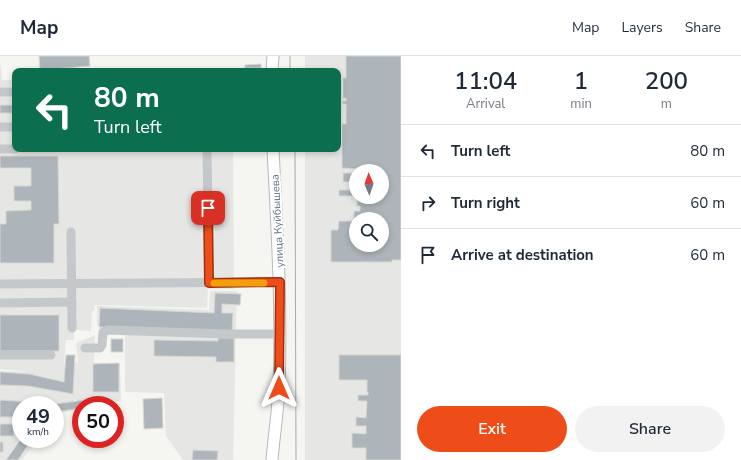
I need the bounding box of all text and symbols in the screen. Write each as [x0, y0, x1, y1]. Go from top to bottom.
text: Map [20, 15, 58, 41]
text: Map [572, 18, 599, 37]
text: Layers [621, 18, 663, 37]
text: Share [685, 18, 721, 37]
text: 11:04 [454, 65, 517, 97]
text: 1 [574, 65, 588, 97]
text: 200 [645, 65, 688, 97]
text: 80 m [94, 79, 160, 117]
icon: left [28, 84, 80, 136]
text: Arrival [466, 95, 505, 113]
text: min [570, 95, 592, 113]
text: m [661, 95, 672, 113]
text: Turn left [94, 115, 162, 139]
icon: left [417, 140, 439, 162]
text: Turn left [451, 141, 510, 161]
text: 80 m [690, 141, 725, 161]
north arrow [349, 164, 389, 204]
map controls [349, 164, 389, 252]
street label: улица Куйбышева [268, 174, 287, 268]
pin [191, 191, 225, 225]
icon: right [417, 192, 439, 214]
text: Turn right [451, 193, 520, 213]
text: 60 m [690, 193, 725, 213]
icon: arrive [197, 197, 219, 219]
button: search [349, 212, 389, 252]
icon: arrive [417, 244, 439, 266]
text: Arrive at destination [451, 245, 594, 265]
text: 60 m [690, 245, 725, 265]
position arrow [258, 367, 300, 409]
speed limit sign: 50 [72, 396, 124, 448]
text: 49 [26, 403, 50, 430]
button: Exit [417, 406, 567, 452]
button: Share [575, 406, 725, 452]
text: km/h [27, 425, 49, 439]

